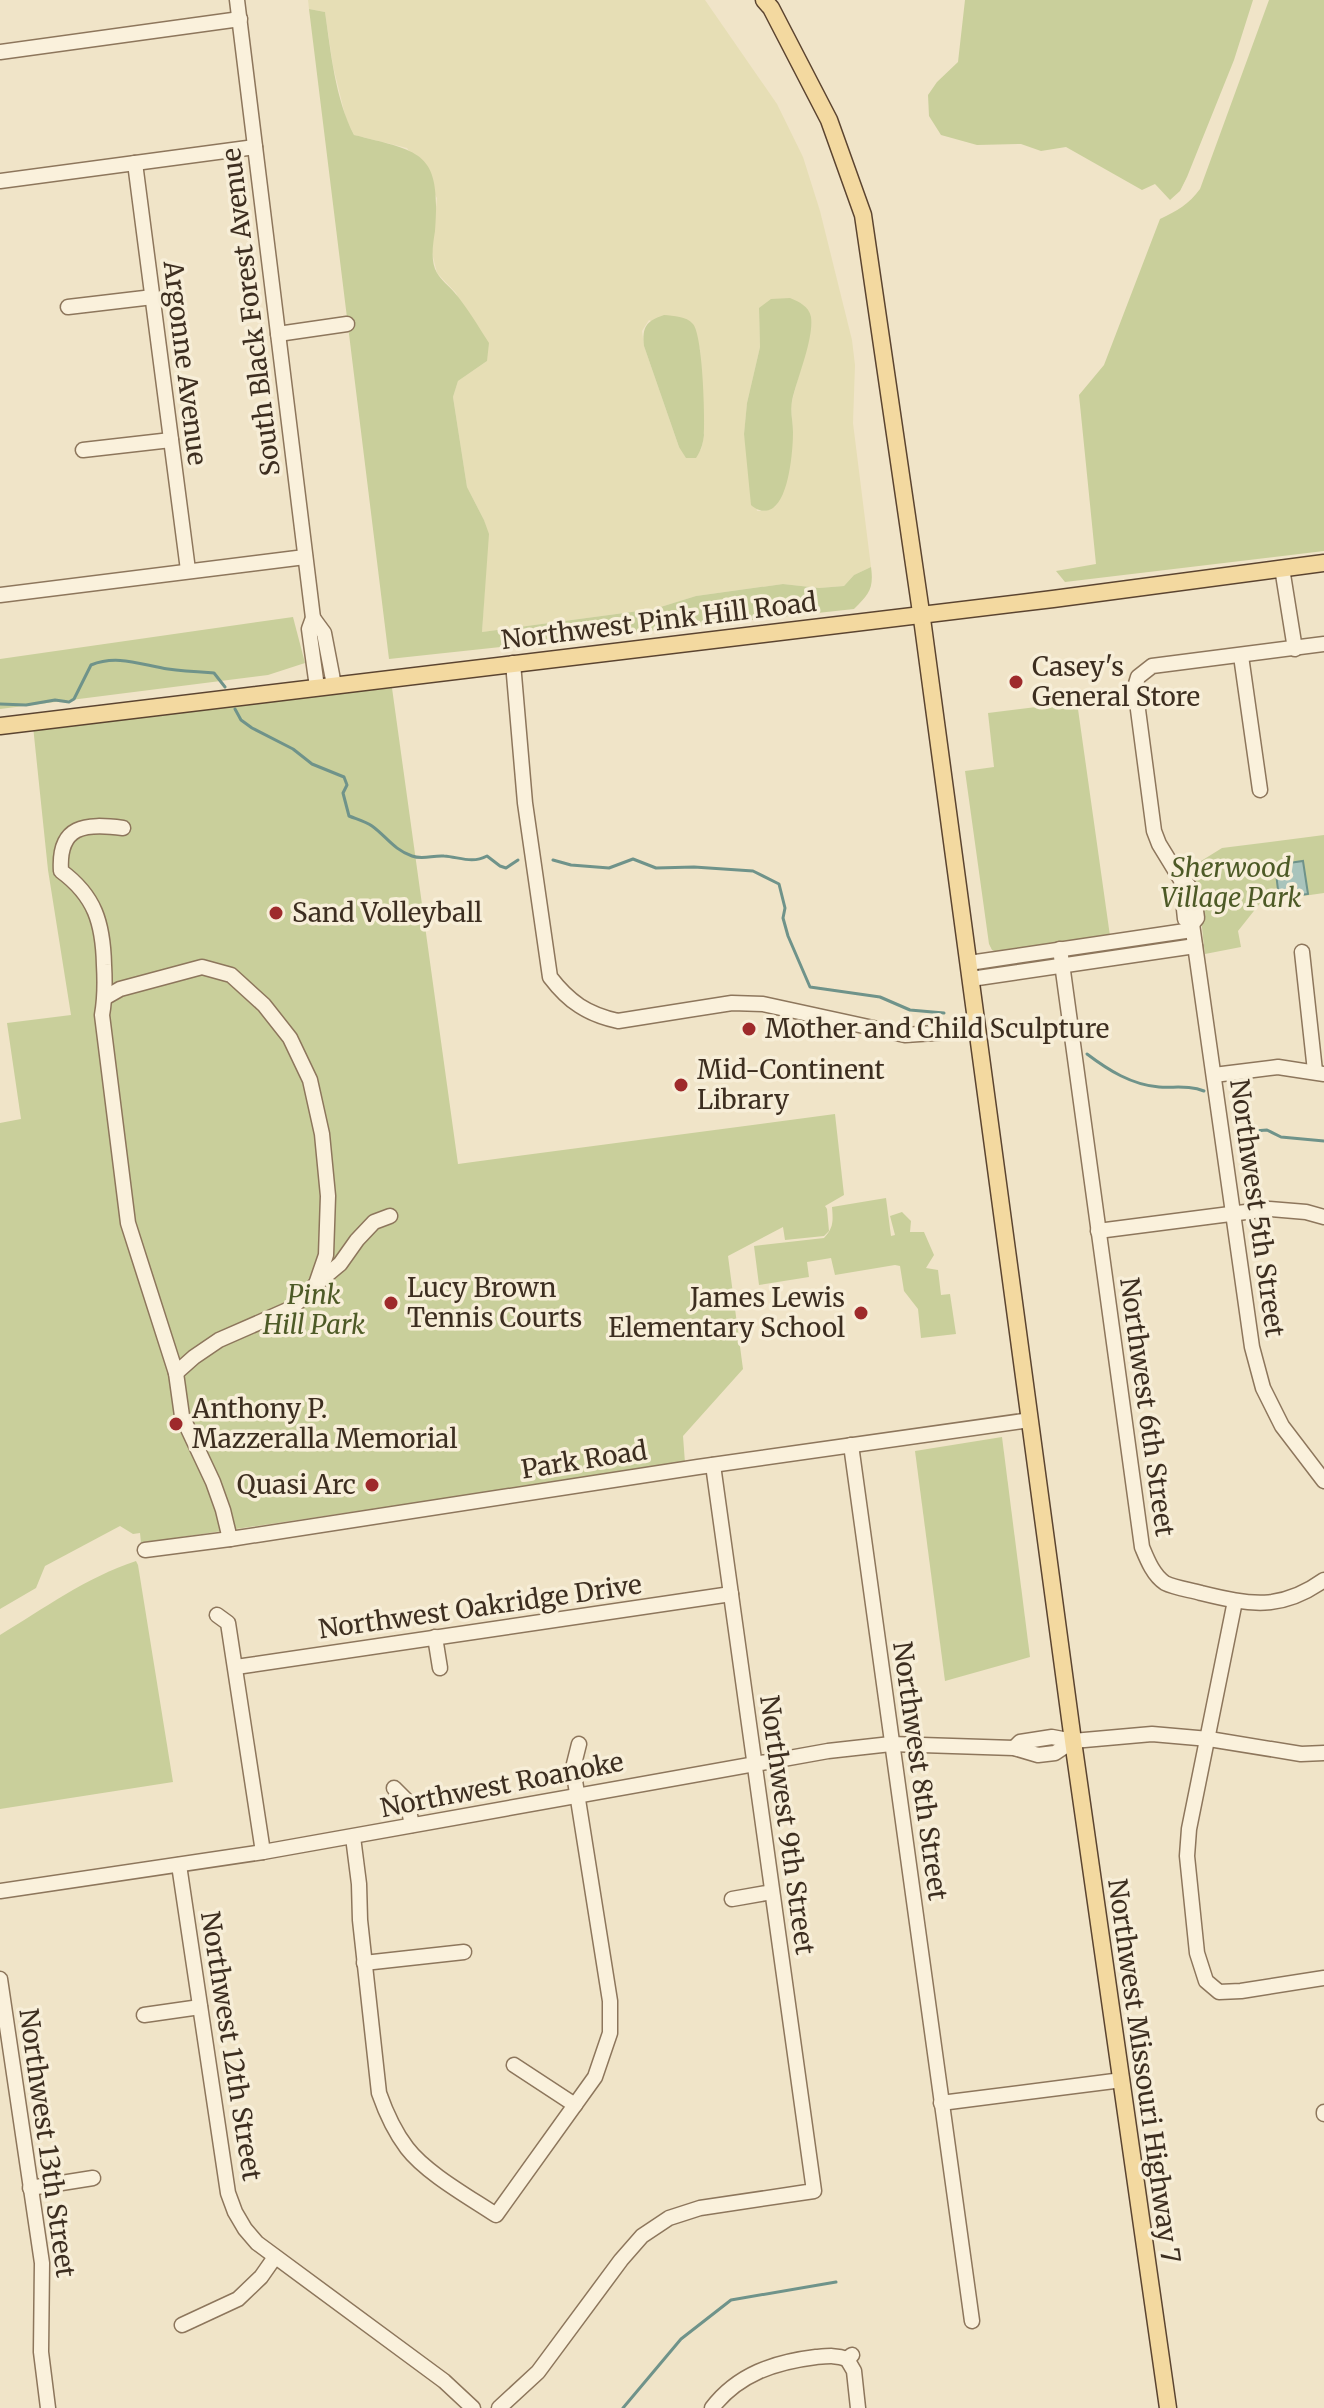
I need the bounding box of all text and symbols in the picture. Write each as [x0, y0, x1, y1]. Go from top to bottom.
street label: South Black Forest Avenue [214, 146, 287, 478]
street label: Argonne Avenue [156, 258, 214, 467]
street label: Northwest Pink Hill Road [499, 585, 819, 656]
place label: Casey's General Store [1032, 650, 1200, 713]
marker: Casey's General Store [1007, 673, 1025, 691]
park label: Sherwood Village Park [1161, 851, 1301, 914]
place label: Sand Volleyball [292, 896, 482, 929]
marker: Sand Volleyball [267, 904, 285, 922]
place label: Mother and Child Sculpture [765, 1012, 1109, 1045]
marker: Mother and Child Sculpture [740, 1020, 758, 1038]
place label: Mid-Continent Library [697, 1053, 885, 1116]
marker: Mid-Continent Library [672, 1076, 690, 1094]
street label: Northwest 5th Street [1223, 1077, 1292, 1339]
place label: Lucy Brown Tennis Courts [407, 1271, 582, 1334]
street label: Northwest 6th Street [1113, 1275, 1182, 1539]
park label: Pink Hill Park [262, 1278, 365, 1341]
place label: James Lewis Elementary School [608, 1281, 845, 1344]
marker: Lucy Brown Tennis Courts [382, 1294, 400, 1312]
marker: James Lewis Elementary School [852, 1304, 870, 1322]
place label: Anthony P. Mazzeralla Memorial [191, 1392, 458, 1455]
marker: Anthony P. Mazzeralla Memorial [167, 1415, 185, 1433]
street label: Park Road [519, 1433, 650, 1486]
place label: Quasi Arc [237, 1468, 356, 1501]
marker: Quasi Arc [363, 1476, 381, 1494]
street label: Northwest Oakridge Drive [316, 1567, 644, 1646]
street label: Northwest 8th Street [886, 1639, 955, 1903]
street label: Northwest 9th Street [753, 1693, 822, 1957]
street label: Northwest Roanoke [378, 1745, 626, 1824]
street label: Northwest Missouri Highway 7 [1101, 1877, 1188, 2265]
street label: Northwest 12th Street [194, 1909, 269, 2183]
street label: Northwest 13th Street [12, 2006, 83, 2280]

